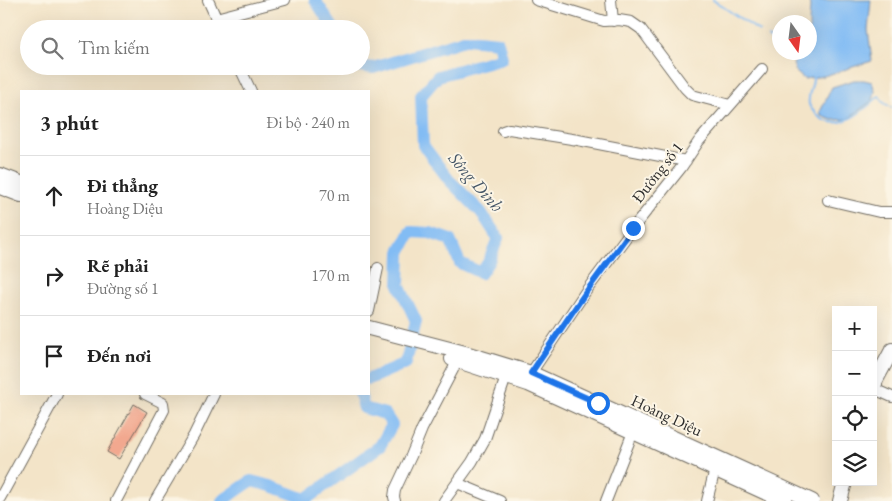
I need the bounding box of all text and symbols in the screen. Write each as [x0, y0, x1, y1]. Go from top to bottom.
north arrow [772, 15, 817, 60]
search box [20, 20, 370, 75]
icon: search [38, 34, 66, 62]
text: Tìm kiếm [78, 35, 150, 60]
text: 3 phút [40, 109, 99, 136]
text: Đi bộ · 240 m [266, 112, 350, 133]
street label: Đường số 1 [627, 138, 688, 207]
water label: Sông Dinh [443, 146, 509, 217]
text: Đi thẳng [87, 173, 158, 198]
icon: ahead [40, 182, 68, 210]
text: 70 m [319, 185, 350, 206]
text: Hoàng Diệu [87, 198, 163, 219]
route end [622, 217, 645, 240]
text: Rẽ phải [87, 253, 149, 278]
icon: right [40, 262, 68, 290]
text: 170 m [311, 265, 350, 286]
text: Đường số 1 [87, 278, 159, 299]
map controls [832, 306, 877, 486]
button: + [832, 306, 877, 351]
icon: arrive [40, 342, 68, 370]
text: Đến nơi [87, 343, 151, 368]
button: − [832, 351, 877, 396]
street label: Hoàng Diệu [628, 390, 706, 441]
route start [587, 392, 610, 415]
button: locate [832, 396, 877, 441]
button: layers [832, 441, 877, 486]

